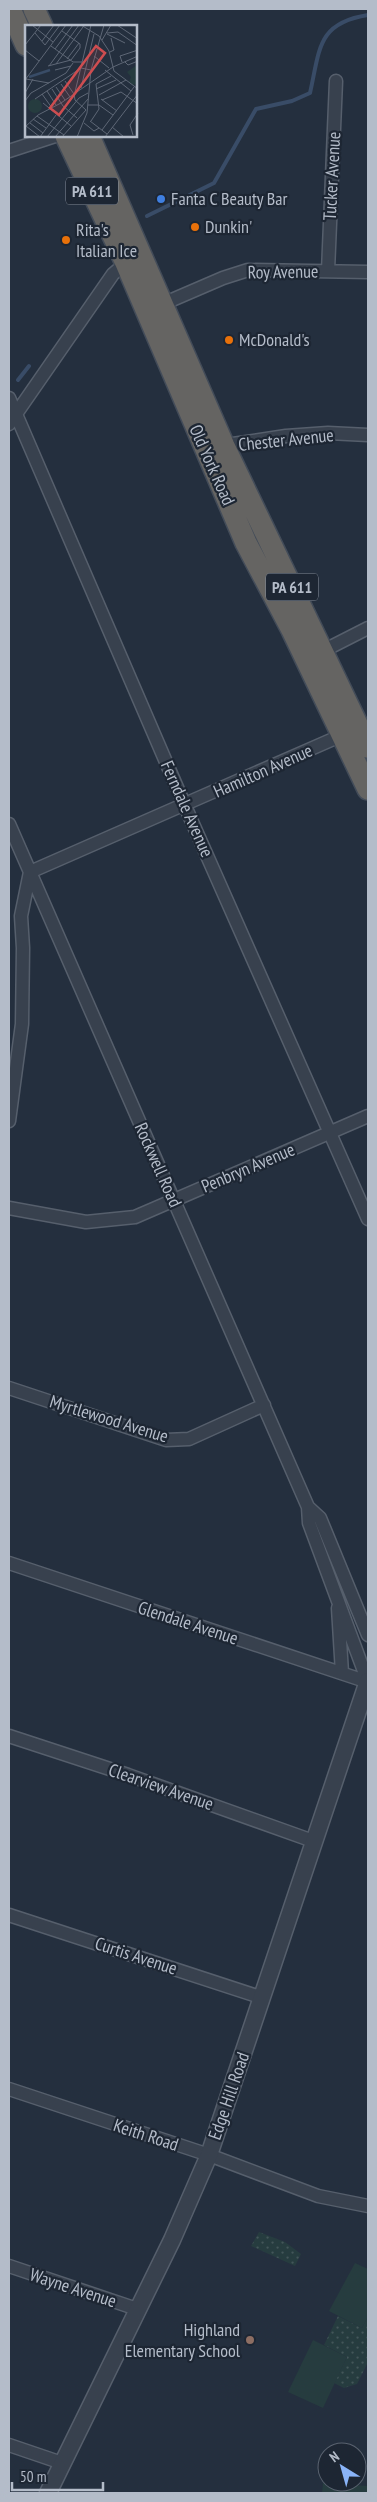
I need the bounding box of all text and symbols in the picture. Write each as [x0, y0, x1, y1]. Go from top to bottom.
inset map [25, 25, 138, 138]
street label: Tucker Avenue [318, 131, 345, 221]
road number: PA 611 [66, 178, 118, 205]
place label: Fanta C Beauty Bar [171, 187, 287, 210]
marker: Fanta C Beauty Bar [155, 193, 167, 205]
place label: Dunkin' [205, 215, 252, 238]
place label: Rita's Italian Ice [76, 218, 137, 262]
marker: Dunkin' [189, 221, 201, 233]
marker: Rita's Italian Ice [60, 234, 72, 246]
street label: Roy Avenue [247, 259, 319, 284]
place label: McDonald's [239, 328, 310, 351]
marker: McDonald's [223, 334, 235, 346]
street label: Old York Road [184, 421, 240, 509]
street label: Chester Avenue [237, 423, 335, 456]
road number: PA 611 [266, 574, 318, 600]
street label: Hamilton Avenue [210, 738, 316, 803]
street label: Ferndale Avenue [156, 757, 219, 861]
street label: Rockwell Road [130, 1119, 187, 1211]
street label: Penbryn Avenue [198, 1138, 298, 1198]
street label: Myrtlewood Avenue [47, 1390, 171, 1447]
street label: Glendale Avenue [135, 1596, 241, 1650]
street label: Clearview Avenue [106, 1758, 217, 1815]
street label: Curtis Avenue [92, 1931, 180, 1980]
street label: Edge Hill Road [203, 2049, 254, 2143]
street label: Keith Road [111, 2113, 182, 2156]
street label: Wayne Avenue [27, 2263, 119, 2312]
place label: Highland Elementary School [125, 2318, 241, 2362]
marker: Highland Elementary School [244, 2334, 256, 2346]
north arrow [317, 2442, 367, 2492]
text: N [326, 2447, 343, 2466]
scale bar [12, 2460, 104, 2492]
text: 50 m [20, 2467, 46, 2486]

